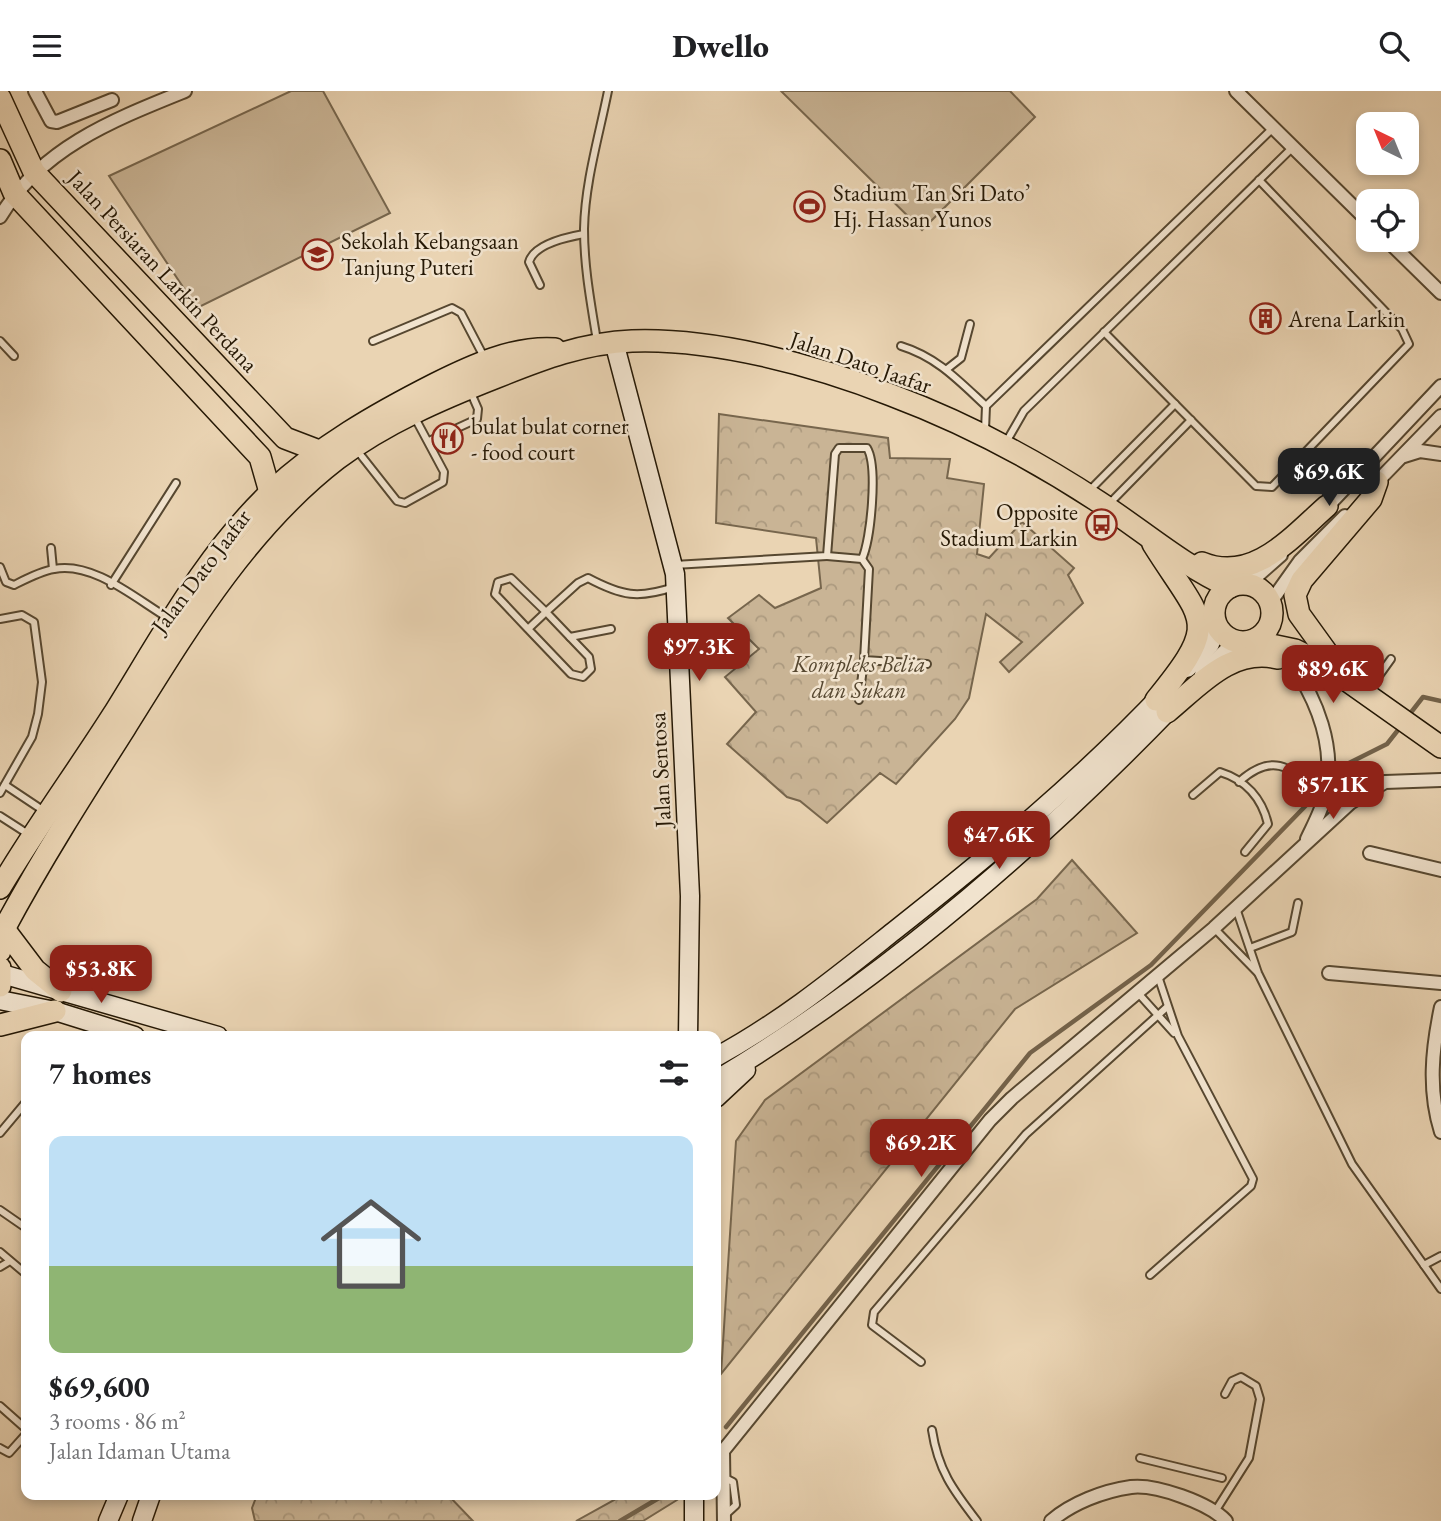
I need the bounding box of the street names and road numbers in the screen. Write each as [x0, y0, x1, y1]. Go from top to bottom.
street label: Jalan Persiaran Larkin Perdana [60, 162, 265, 379]
street label: Jalan Dato Jaafar [784, 323, 936, 400]
street label: Jalan Dato Jaafar [143, 503, 258, 641]
street label: Jalan Sentosa [642, 711, 678, 830]

